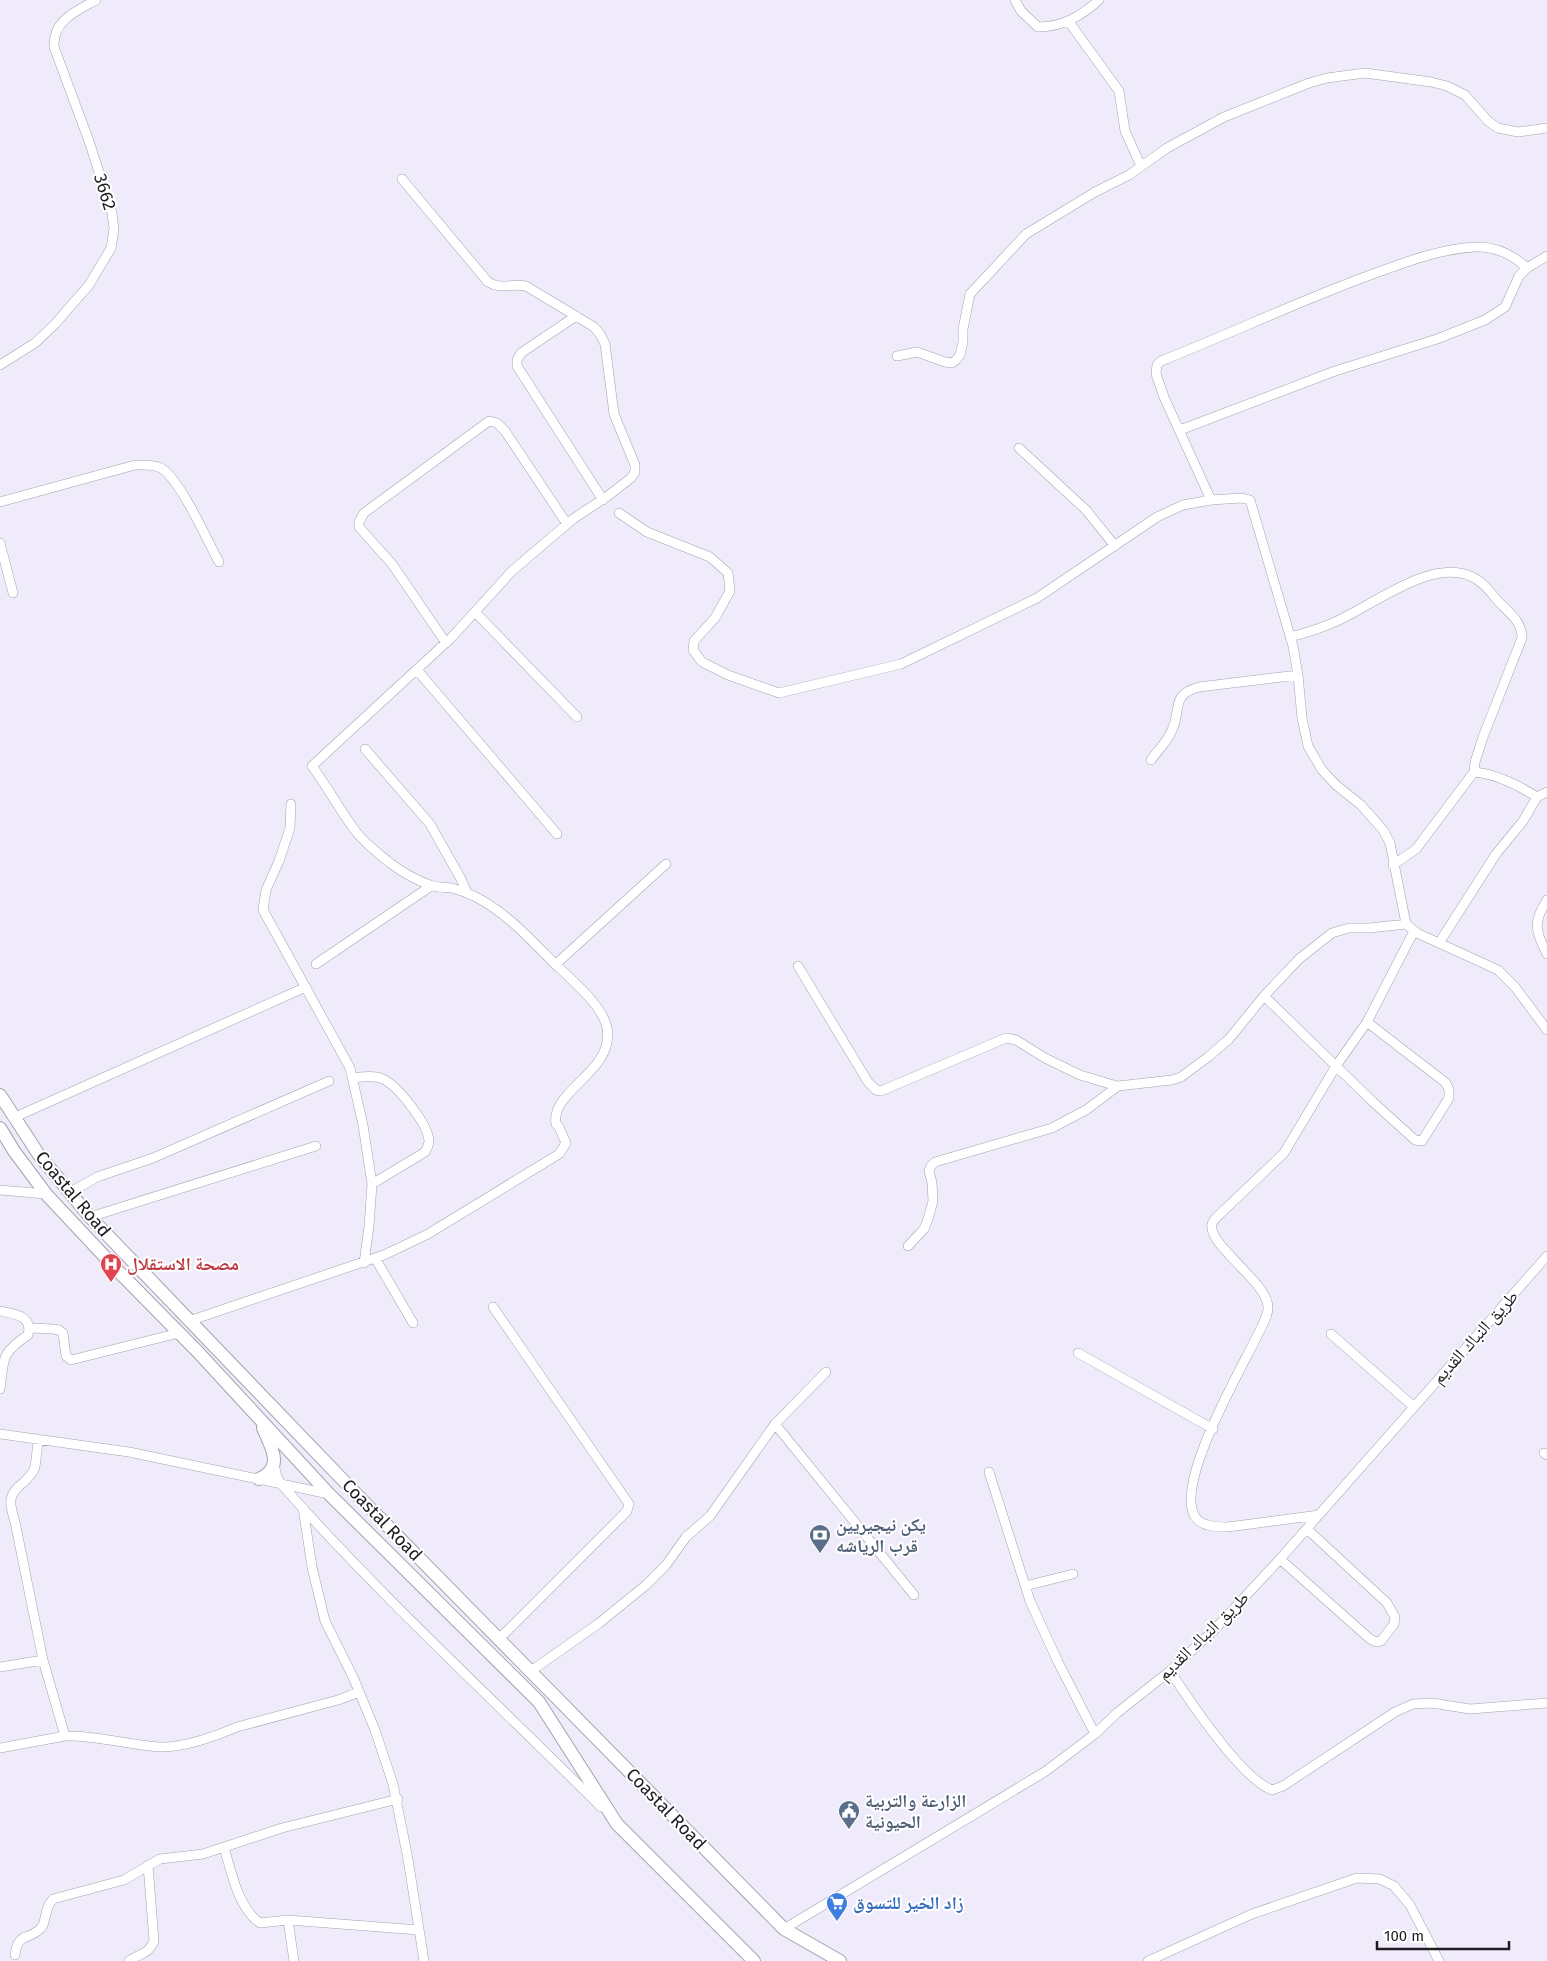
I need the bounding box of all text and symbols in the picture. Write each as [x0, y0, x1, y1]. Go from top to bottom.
street label: 3662 [89, 171, 121, 213]
street label: Coastal Road [31, 1146, 115, 1242]
hospital icon: مصحة الاستقلال [99, 1252, 123, 1283]
place label: مصحة الاستقلال [127, 1253, 239, 1275]
street label: طريق النباك القديم [1427, 1285, 1524, 1389]
street label: Coastal Road [337, 1474, 427, 1566]
place label: يكن نيجيريين قرب الرياشه [836, 1514, 926, 1557]
bank icon: يكن نيجيريين قرب الرياشه [808, 1523, 832, 1554]
street label: طريق النباك القديم [1153, 1587, 1254, 1686]
street label: Coastal Road [621, 1763, 711, 1855]
place label: الزارعة والتربية الحيونية [865, 1790, 966, 1833]
public building icon: الزارعة والتربية الحيونية [837, 1799, 861, 1830]
supermarket icon: زاد الخير للتسوق [825, 1891, 849, 1922]
place label: زاد الخير للتسوق [853, 1892, 964, 1914]
scale bar [1377, 1918, 1510, 1950]
text: 100 m [1384, 1927, 1424, 1945]

